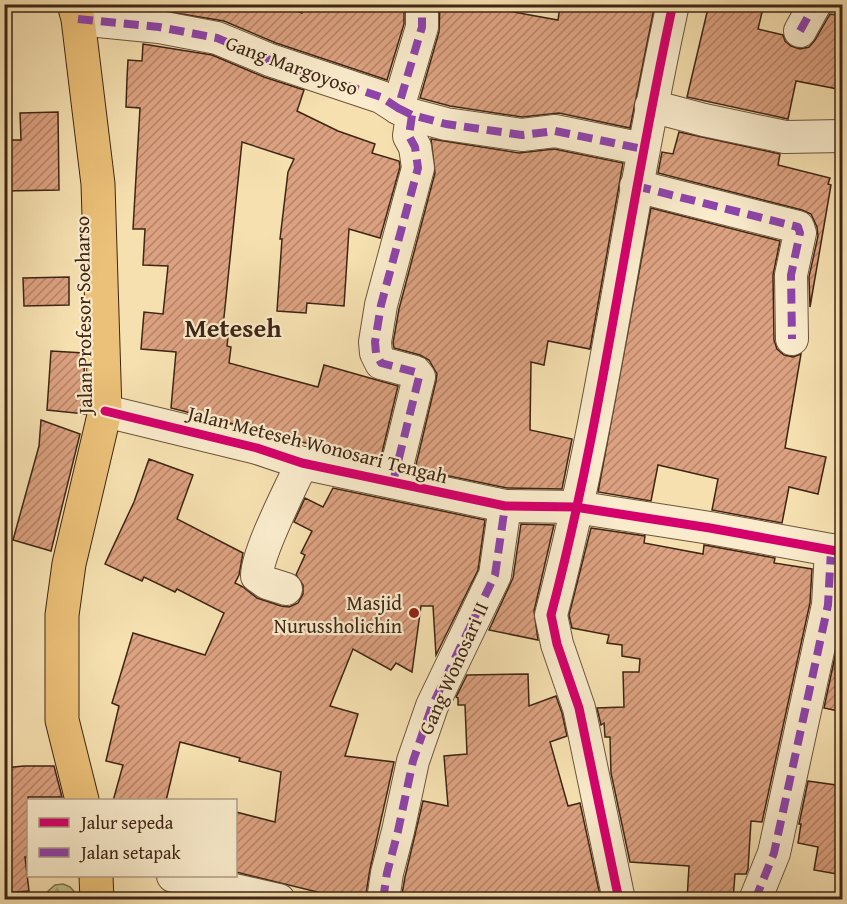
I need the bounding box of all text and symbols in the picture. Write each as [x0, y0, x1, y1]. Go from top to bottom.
street label: Gang Margoyoso [222, 28, 362, 102]
street label: Jalan Profesor Soeharso [67, 216, 99, 417]
district label: Meteseh [184, 308, 282, 347]
street label: Jalan Meteseh Wonosari Tengah [182, 397, 451, 490]
place label: Masjid Nurussholichin [274, 588, 402, 640]
street label: Gang Wonosari II [411, 597, 495, 739]
marker: Masjid Nurussholichin [407, 606, 421, 620]
legend [27, 799, 237, 877]
text: Jalur sepeda [79, 809, 174, 836]
text: Jalan setapak [79, 839, 181, 866]

